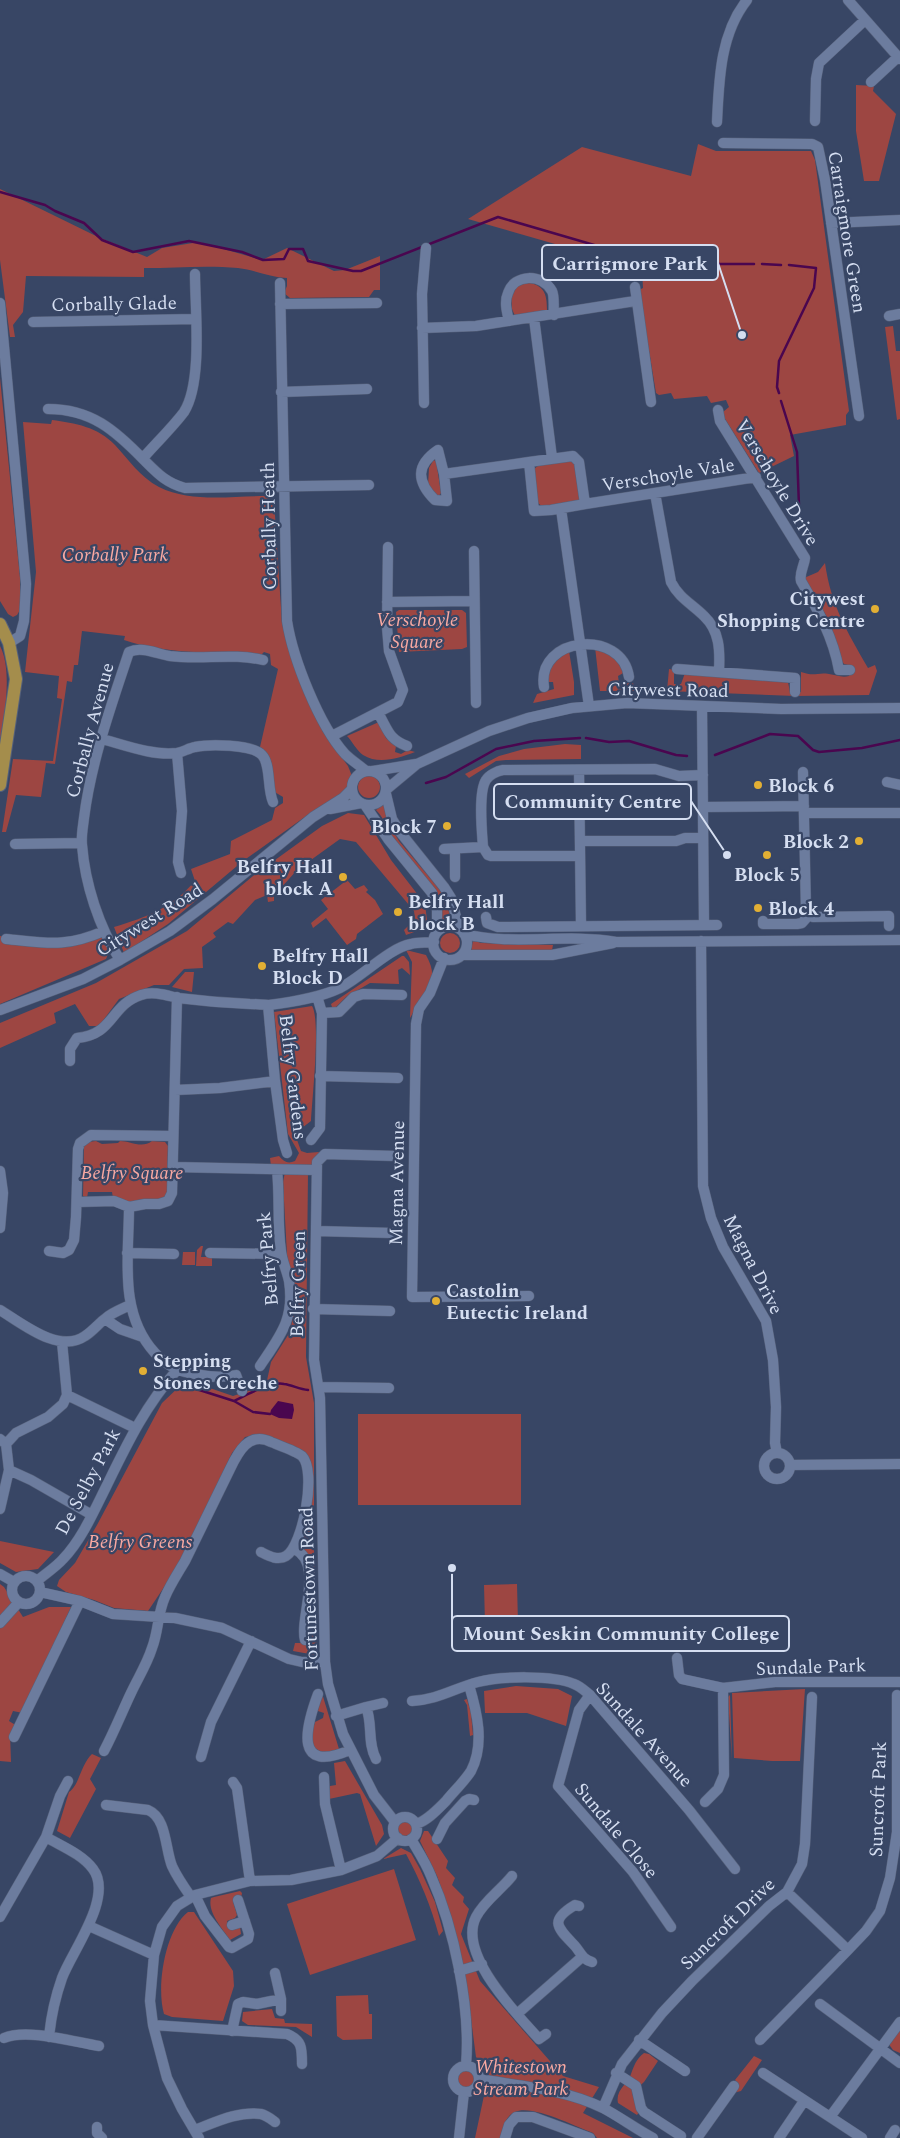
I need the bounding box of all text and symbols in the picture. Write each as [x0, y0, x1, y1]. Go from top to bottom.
street label: Carraigmore Green [819, 149, 874, 315]
callout: Carrigmore Park [542, 245, 718, 280]
text: Carrigmore Park [552, 249, 708, 279]
street label: Corbally Glade [51, 289, 177, 320]
street label: Verschoyle Drive [727, 414, 826, 552]
street label: Verschoyle Vale [600, 451, 737, 500]
street label: Corbally Heath [254, 462, 285, 590]
park label: Corbally Park [62, 541, 168, 570]
place label: Citywest Shopping Centre [717, 585, 865, 636]
marker: Citywest Shopping Centre [869, 603, 881, 615]
park label: Verschoyle Square [376, 606, 458, 657]
street label: Corbally Avenue [58, 659, 122, 801]
street label: Citywest Road [607, 675, 729, 706]
place label: Block 6 [768, 772, 834, 801]
marker: Block 6 [752, 779, 764, 791]
callout: Community Centre [494, 784, 691, 819]
text: Community Centre [505, 787, 682, 817]
place label: Block 7 [371, 813, 437, 842]
marker: Block 7 [441, 820, 453, 832]
place label: Block 2 [783, 828, 849, 857]
marker: Block 2 [853, 835, 865, 847]
marker: Block 5 [761, 849, 773, 861]
place label: Belfry Hall block A [236, 853, 333, 904]
place label: Block 5 [734, 861, 800, 890]
marker: Belfry Hall block A [337, 871, 349, 883]
street label: Citywest Road [91, 876, 209, 965]
place label: Belfry Hall block B [408, 888, 505, 939]
place label: Block 4 [768, 895, 834, 924]
marker: Block 4 [752, 902, 764, 914]
marker: Belfry Hall block B [392, 906, 404, 918]
place label: Belfry Hall Block D [272, 942, 369, 993]
marker: Belfry Hall Block D [256, 960, 268, 972]
street label: Belfry Gardens [270, 1013, 315, 1141]
street label: Magna Avenue [382, 1120, 413, 1246]
park label: Belfry Square [80, 1159, 184, 1188]
street label: Magna Drive [715, 1209, 790, 1320]
street label: Belfry Park [250, 1210, 287, 1307]
street label: Belfry Green [283, 1230, 314, 1338]
place label: Castolin Eutectic Ireland [446, 1277, 588, 1328]
marker: Castolin Eutectic Ireland [430, 1295, 442, 1307]
place label: Stepping Stones Creche [153, 1347, 277, 1398]
marker: Stepping Stones Creche [137, 1365, 149, 1377]
street label: De Selby Park [48, 1423, 129, 1540]
street label: Fortunestown Road [292, 1506, 327, 1672]
park label: Belfry Greens [88, 1528, 193, 1557]
callout: Mount Seskin Community College [452, 1616, 789, 1651]
text: Mount Seskin Community College [462, 1619, 780, 1649]
street label: Sundale Park [755, 1651, 867, 1684]
street label: Sundale Avenue [588, 1676, 699, 1794]
street label: Suncroft Park [862, 1740, 895, 1857]
street label: Sundale Close [567, 1776, 665, 1886]
street label: Suncroft Drive [674, 1871, 782, 1977]
park label: Whitestown Stream Park [474, 2053, 569, 2104]

